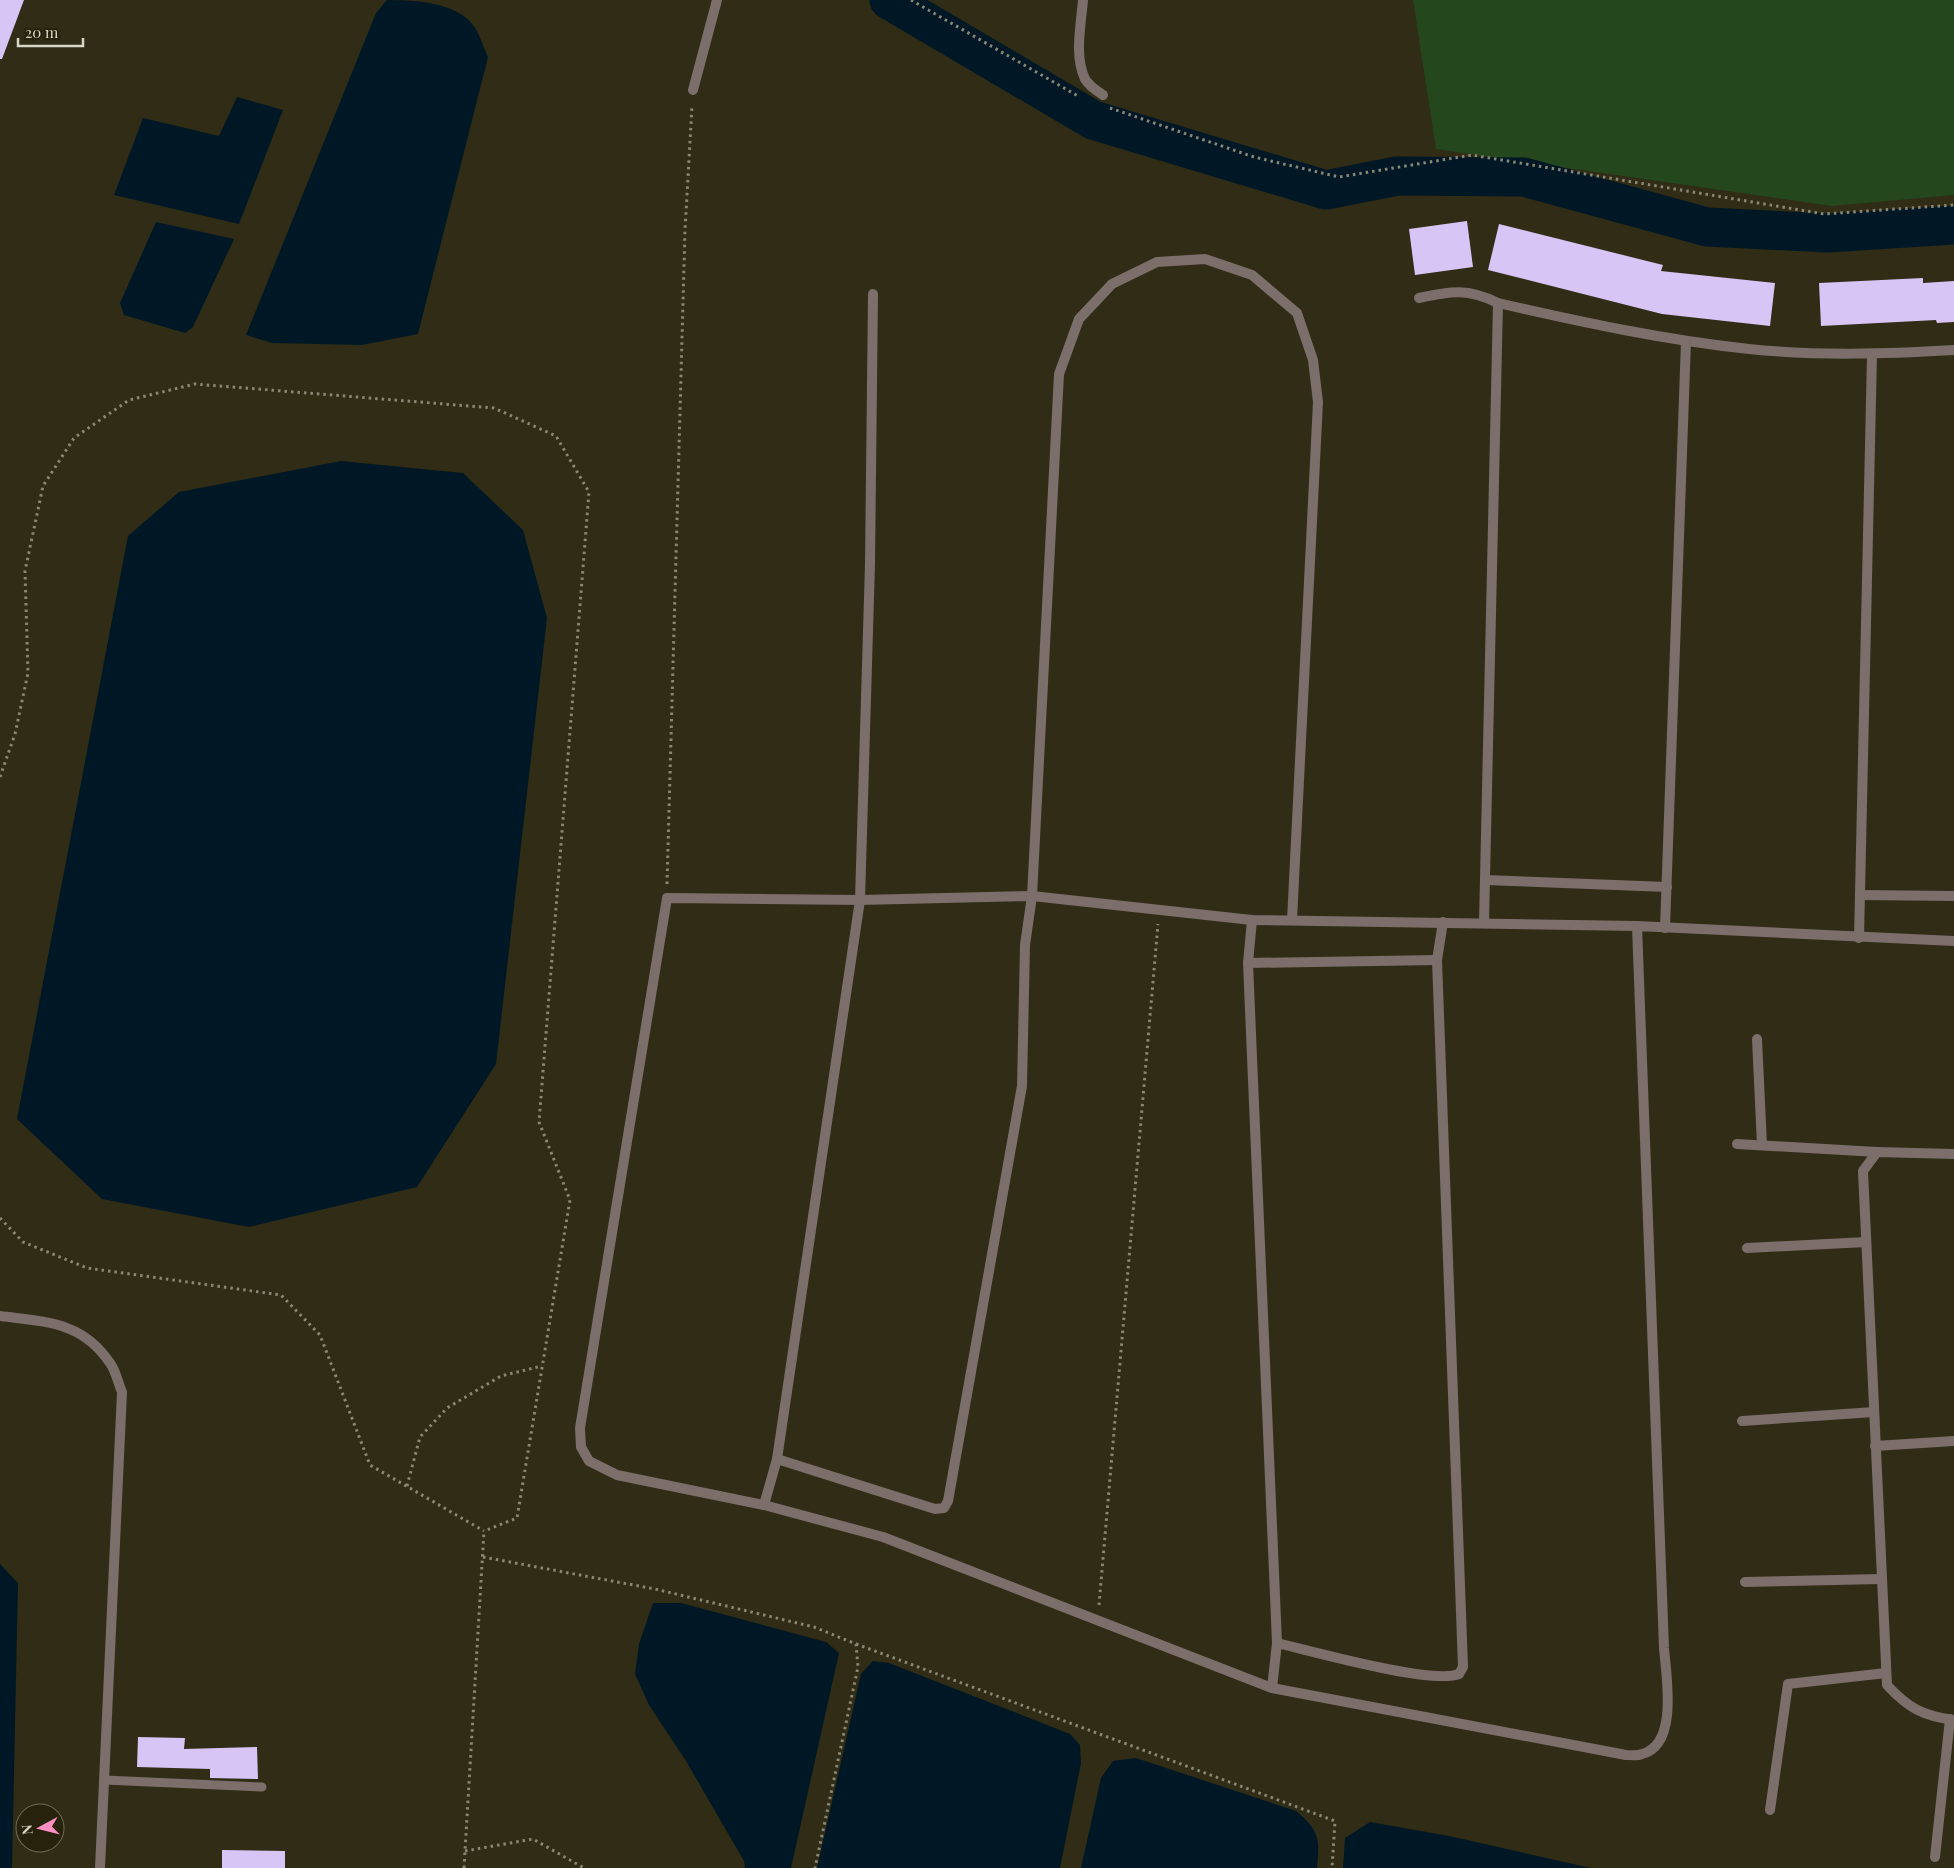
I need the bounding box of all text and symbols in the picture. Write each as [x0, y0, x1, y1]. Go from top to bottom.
scale bar [18, 15, 82, 47]
text: 20 m [25, 22, 59, 42]
north arrow [15, 1803, 65, 1853]
text: N [17, 1823, 37, 1836]

